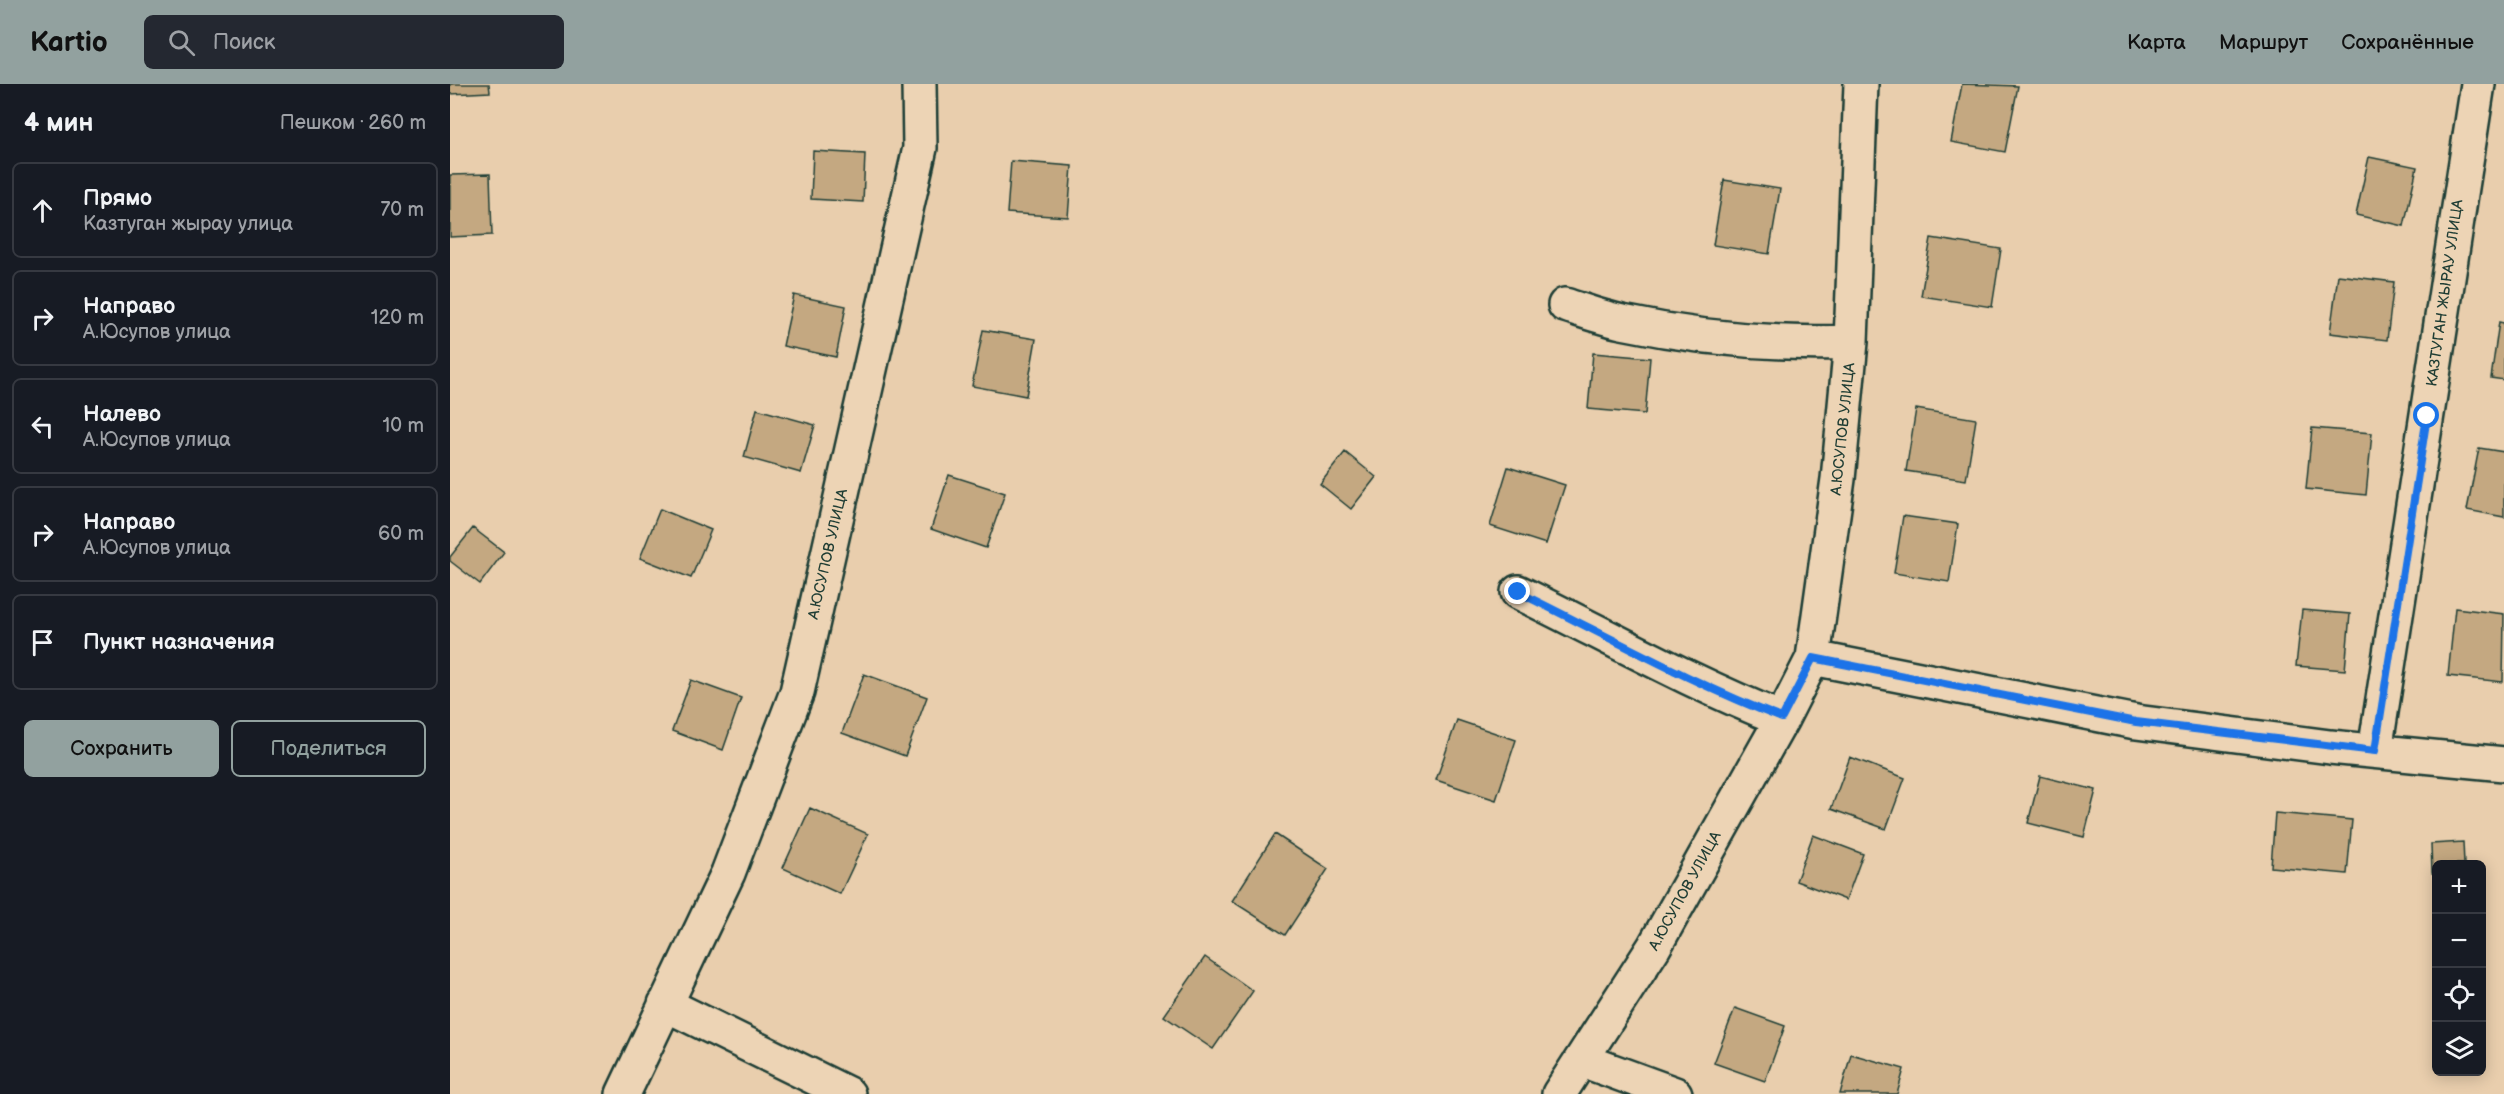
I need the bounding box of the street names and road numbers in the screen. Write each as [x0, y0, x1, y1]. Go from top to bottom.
street label: КАЗТУГАН ЖЫРАУ УЛИЦА [2422, 197, 2468, 388]
street label: А.ЮСУПОВ УЛИЦА [1826, 361, 1860, 497]
street label: А.ЮСУПОВ УЛИЦА [804, 486, 852, 622]
street label: А.ЮСУПОВ УЛИЦА [1644, 827, 1726, 955]

